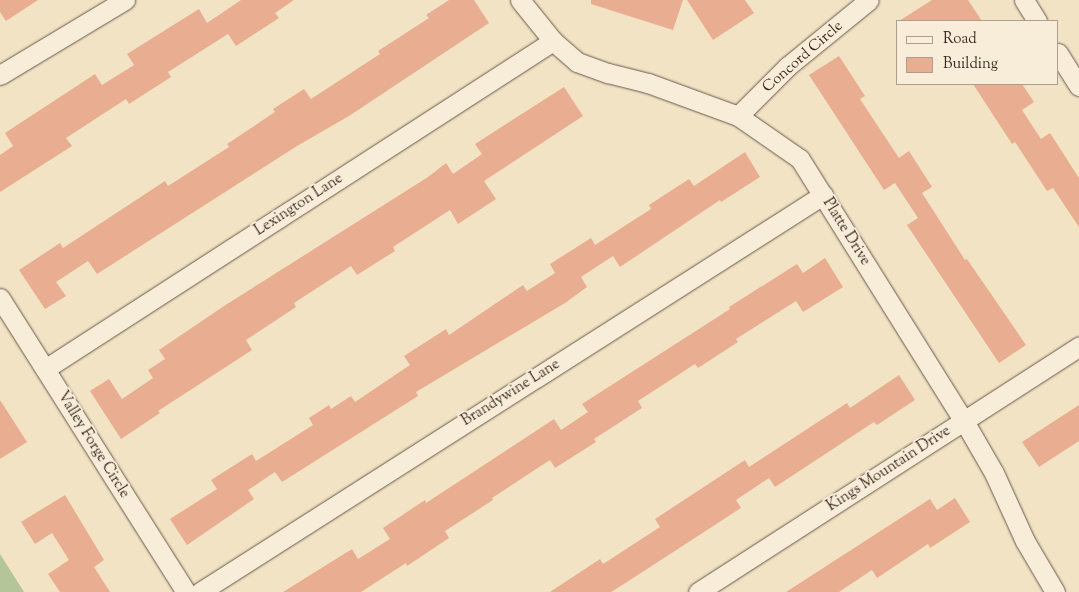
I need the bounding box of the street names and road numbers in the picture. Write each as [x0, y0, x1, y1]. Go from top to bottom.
street label: Concord Circle [759, 17, 847, 97]
street label: Lexington Lane [252, 170, 346, 240]
street label: Platte Drive [818, 195, 874, 269]
street label: Brandywine Lane [459, 356, 563, 430]
street label: Valley Forge Circle [53, 388, 133, 502]
street label: Kings Mountain Drive [824, 422, 954, 516]

